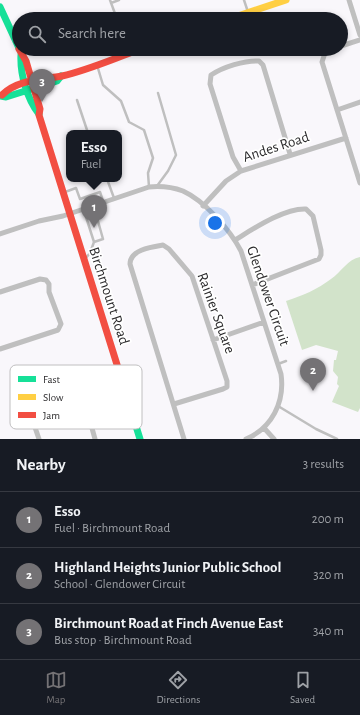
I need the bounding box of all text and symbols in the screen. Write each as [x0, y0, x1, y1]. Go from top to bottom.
search box [12, 12, 348, 56]
icon: search [26, 23, 48, 45]
text: Search here [58, 26, 126, 41]
pin: 3 [29, 69, 55, 102]
street label: Andes Road [241, 129, 311, 165]
popup [66, 130, 122, 182]
text: Esso [81, 140, 107, 155]
text: Fuel [81, 158, 102, 171]
pin: 1 [81, 195, 107, 228]
your location [205, 213, 225, 233]
street label: Glendower Circuit [244, 244, 292, 348]
street label: Birchmount Road [86, 245, 132, 347]
street label: Rainier Square [194, 271, 238, 355]
pin: 2 [300, 358, 326, 391]
legend [10, 365, 142, 429]
text: Fast [43, 374, 61, 385]
text: Slow [43, 392, 64, 403]
text: Jam [43, 410, 60, 421]
text: Nearby [16, 456, 66, 473]
text: 3 results [303, 458, 344, 471]
text: Esso [54, 504, 81, 519]
text: 1 [27, 513, 31, 526]
text: 200 m [312, 513, 344, 526]
text: Fuel · Birchmount Road [54, 522, 170, 535]
text: Highland Heights Junior Public School [54, 560, 281, 575]
text: 2 [26, 569, 32, 582]
text: 320 m [313, 569, 344, 582]
text: School · Glendower Circuit [54, 578, 185, 591]
text: Birchmount Road at Finch Avenue East [54, 616, 283, 631]
text: 3 [26, 625, 32, 638]
text: 340 m [313, 625, 344, 638]
text: Bus stop · Birchmount Road [54, 634, 192, 647]
tab: Map [45, 669, 67, 706]
tab: Directions [156, 669, 200, 706]
tab: Saved [290, 669, 315, 706]

